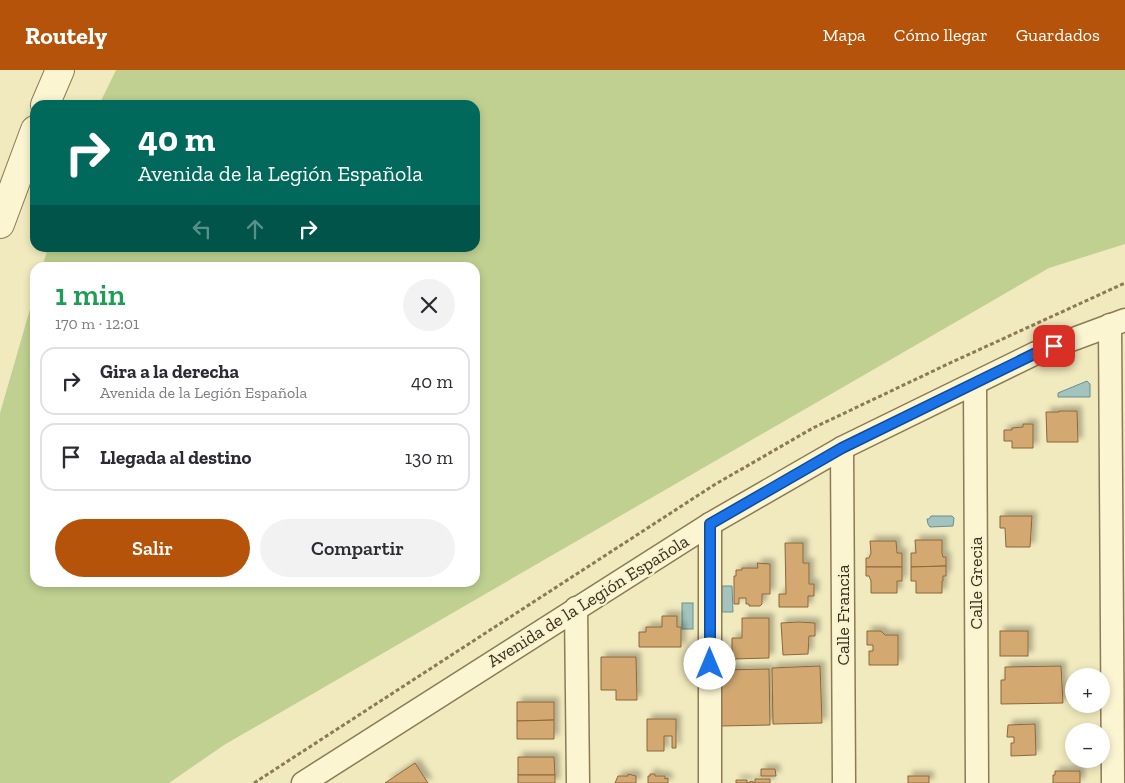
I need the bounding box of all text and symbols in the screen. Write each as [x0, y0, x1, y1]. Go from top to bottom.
text: Routely [25, 21, 107, 50]
text: Mapa [823, 24, 866, 46]
text: Cómo llegar [894, 24, 988, 46]
text: Guardados [1016, 24, 1100, 46]
text: 40 m [138, 118, 215, 160]
icon: right [55, 120, 120, 185]
text: Avenida de la Legión Española [138, 160, 423, 187]
icon: left [188, 215, 216, 243]
icon: ahead [241, 215, 269, 243]
icon: right [294, 215, 322, 243]
text: 1 min [55, 277, 125, 313]
button: close [403, 279, 455, 331]
text: 170 m · 12:01 [55, 314, 139, 333]
pin [1033, 325, 1075, 367]
icon: arrive [1040, 332, 1068, 360]
text: Gira a la derecha [100, 360, 239, 383]
icon: right [57, 367, 85, 395]
text: 40 m [411, 370, 453, 393]
text: Avenida de la Legión Española [100, 383, 307, 402]
icon: arrive [57, 443, 85, 471]
text: Llegada al destino [100, 446, 251, 469]
text: 130 m [405, 446, 453, 469]
button: Salir [55, 519, 250, 577]
button: Compartir [260, 519, 455, 577]
street label: Avenida de la Legión Española [483, 530, 693, 672]
street label: Calle Grecia [965, 536, 987, 629]
street label: Calle Francia [832, 564, 854, 666]
position arrow [683, 637, 735, 689]
map controls [1065, 668, 1110, 768]
button: + [1065, 668, 1110, 713]
button: − [1065, 723, 1110, 768]

